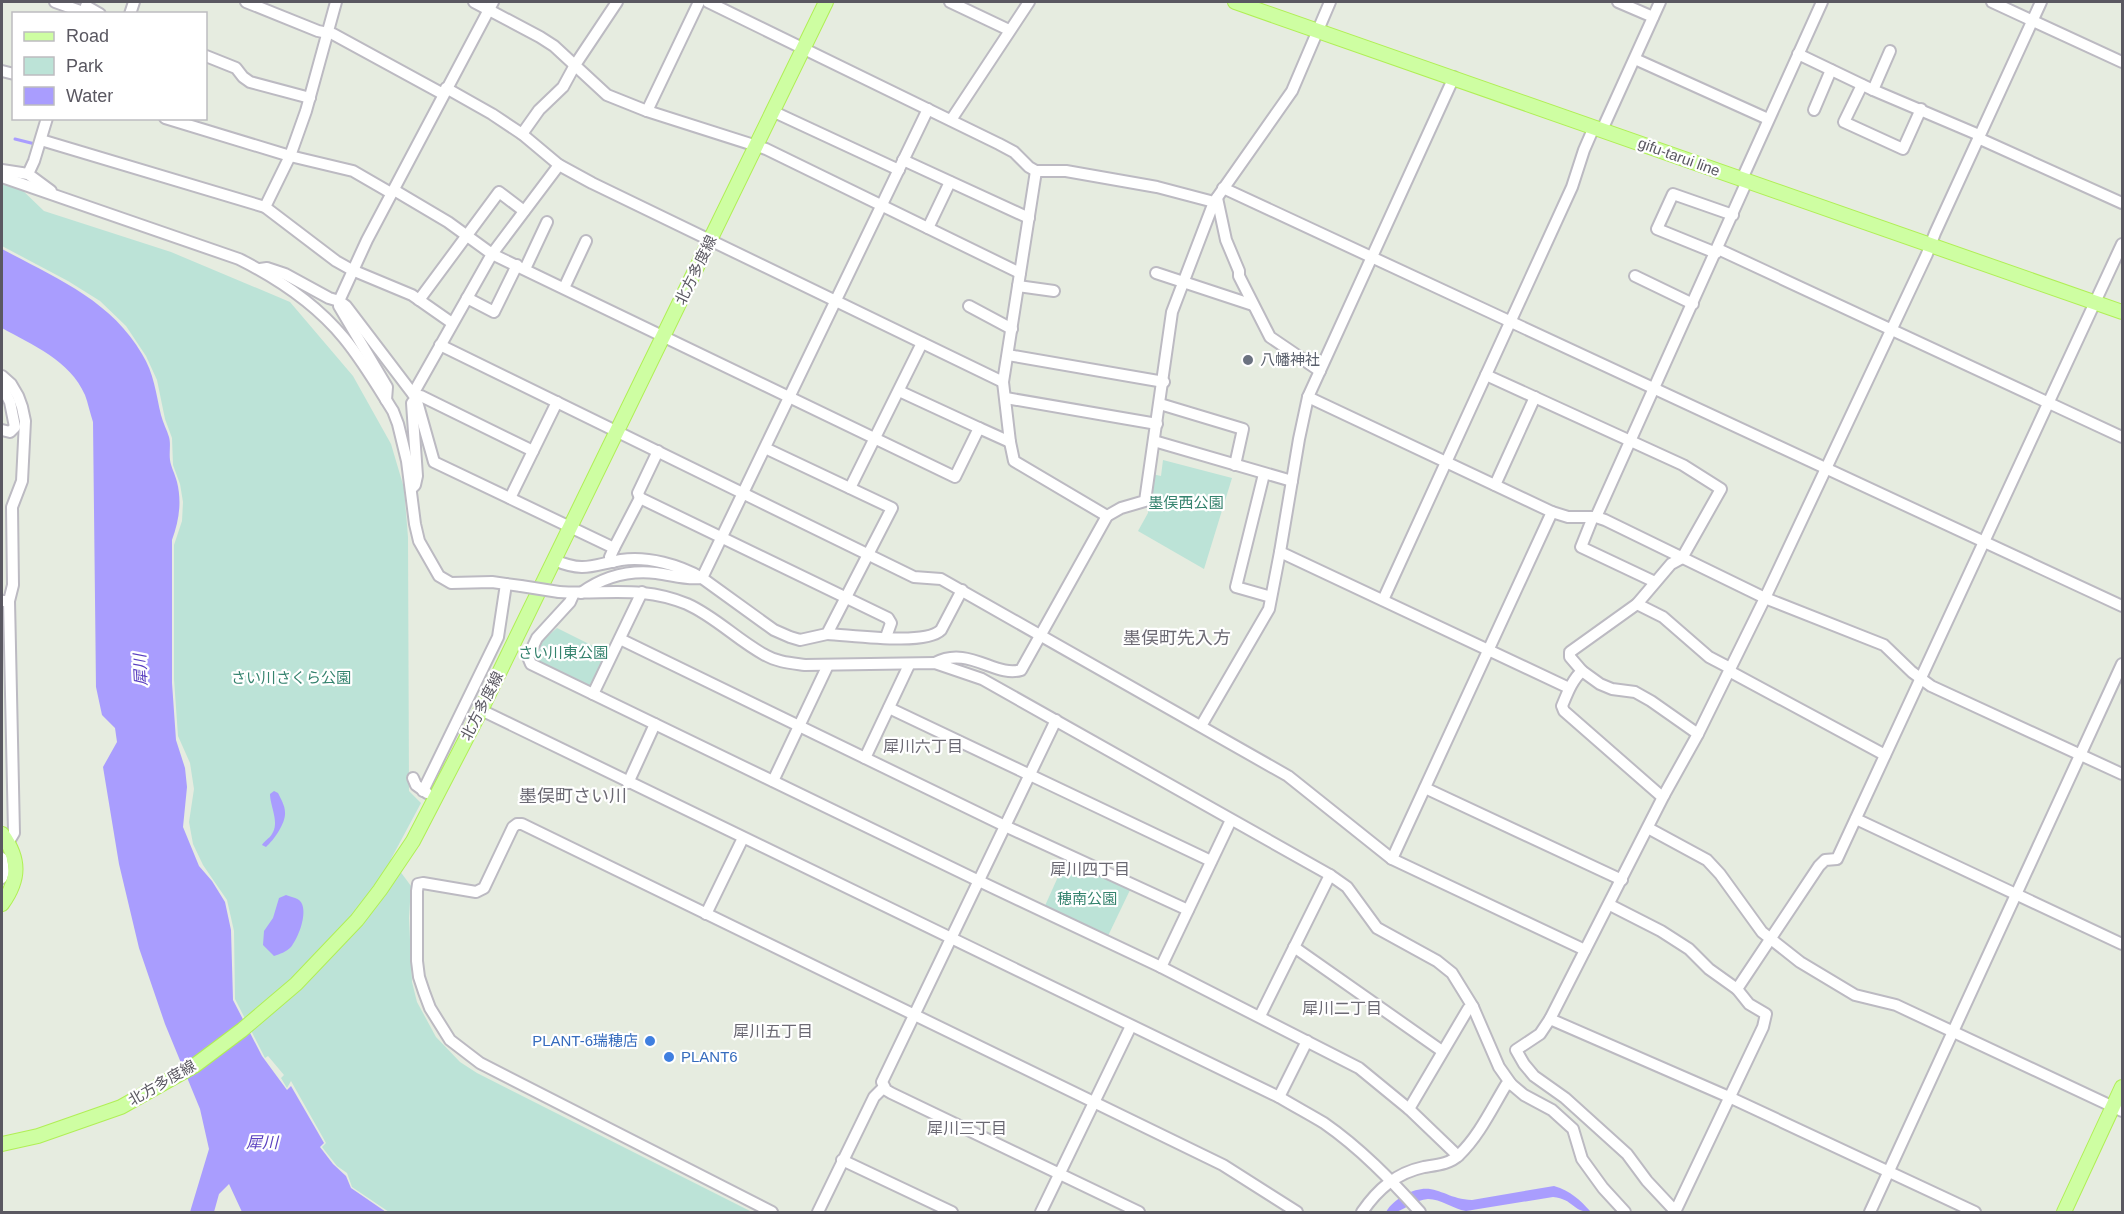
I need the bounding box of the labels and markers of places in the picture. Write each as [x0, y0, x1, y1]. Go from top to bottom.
place label: 八幡神社 [1260, 351, 1320, 368]
marker: 八幡神社 [1241, 353, 1255, 367]
place label: PLANT-6瑞穂店 [532, 1032, 638, 1049]
marker: PLANT-6瑞穂店 [643, 1034, 657, 1048]
place label: PLANT6 [681, 1048, 738, 1065]
marker: PLANT6 [662, 1050, 676, 1064]

